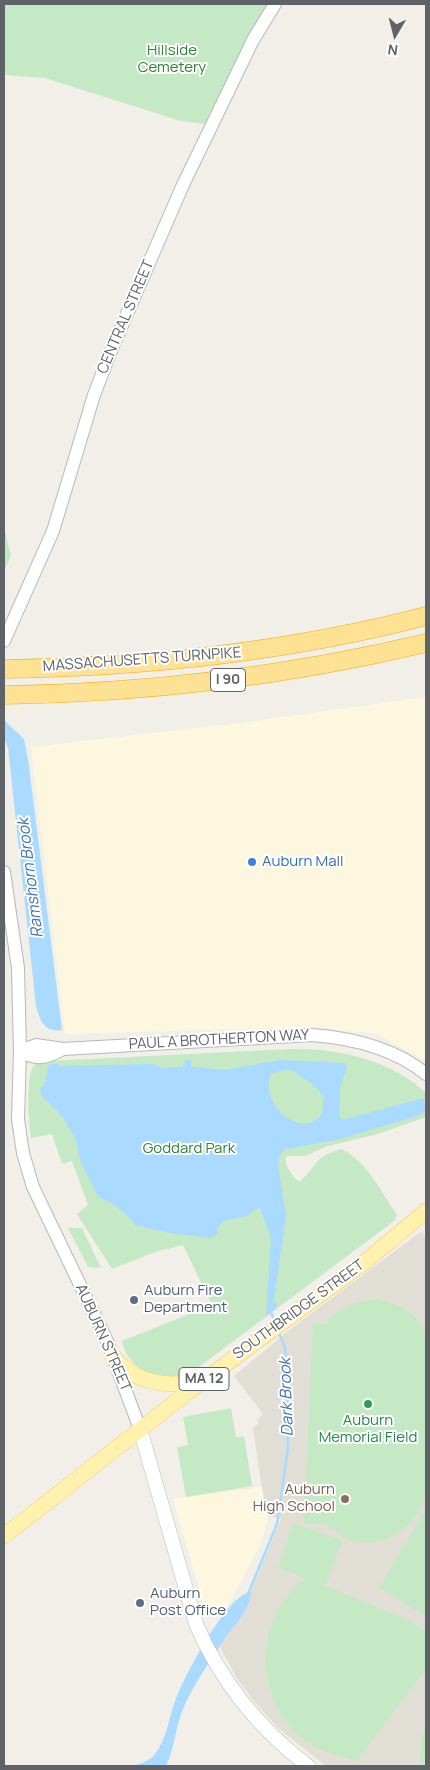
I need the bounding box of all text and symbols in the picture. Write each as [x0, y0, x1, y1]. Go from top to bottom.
north arrow [370, 10, 420, 60]
text: N [387, 40, 399, 60]
park label: Hillside Cemetery [138, 42, 206, 77]
street label: CENTRAL STREET [94, 257, 158, 377]
street label: MASSACHUSETTS TURNPIKE [42, 644, 242, 676]
road number: I 90 [210, 668, 246, 692]
water label: Ramshorn Brook [14, 817, 48, 939]
place label: Auburn Mall [262, 853, 343, 871]
marker: Auburn Mall [246, 856, 258, 868]
street label: PAUL A BROTHERTON WAY [128, 1026, 310, 1054]
park label: Goddard Park [143, 1140, 235, 1158]
street label: SOUTHBRIDGE STREET [230, 1256, 368, 1364]
street label: AUBURN STREET [71, 1281, 135, 1395]
place label: Auburn Fire Department [144, 1282, 227, 1317]
marker: Auburn Fire Department [128, 1294, 140, 1306]
water label: Dark Brook [276, 1357, 298, 1437]
road number: MA 12 [179, 1368, 229, 1390]
marker: Auburn Memorial Field [362, 1398, 374, 1410]
place label: Auburn Memorial Field [319, 1412, 417, 1447]
place label: Auburn High School [253, 1481, 335, 1516]
marker: Auburn High School [339, 1493, 351, 1505]
place label: Auburn Post Office [150, 1585, 226, 1620]
marker: Auburn Post Office [134, 1597, 146, 1609]

